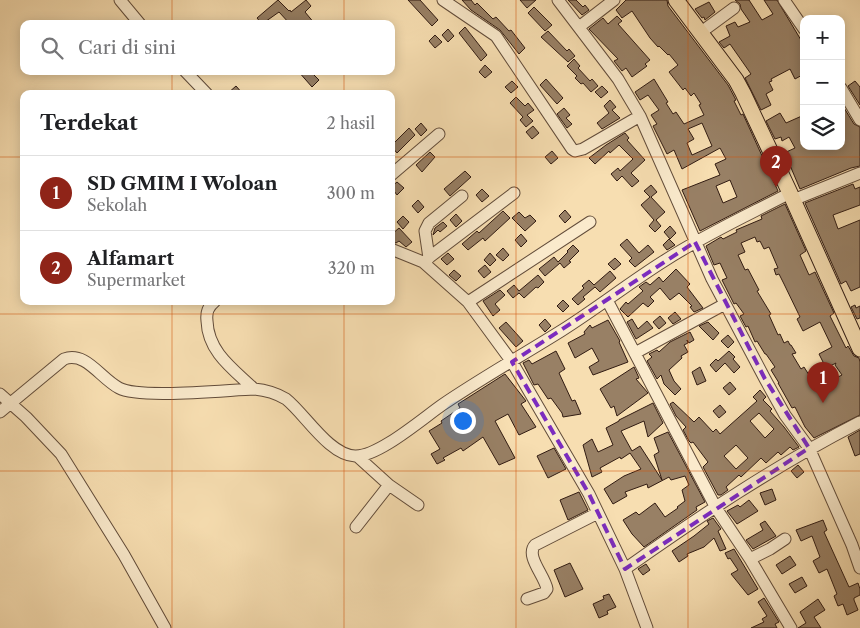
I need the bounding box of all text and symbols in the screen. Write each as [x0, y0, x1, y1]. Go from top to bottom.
map controls [800, 15, 845, 150]
button: + [800, 15, 845, 60]
search box [20, 20, 395, 75]
icon: search [38, 34, 66, 62]
text: Cari di sini [78, 36, 176, 59]
button: − [800, 60, 845, 105]
button: layers [800, 105, 845, 150]
text: Terdekat [40, 110, 138, 135]
text: 2 hasil [326, 113, 375, 133]
pin: 2 [760, 146, 792, 187]
text: SD GMIM I Woloan [87, 172, 278, 195]
text: 1 [52, 183, 60, 203]
text: 300 m [327, 183, 375, 203]
text: Sekolah [87, 195, 147, 215]
text: Alfamart [87, 247, 174, 270]
text: 2 [51, 258, 61, 278]
text: 320 m [328, 258, 375, 278]
text: Supermarket [87, 270, 185, 290]
pin: 1 [807, 362, 839, 403]
your location [450, 408, 476, 434]

